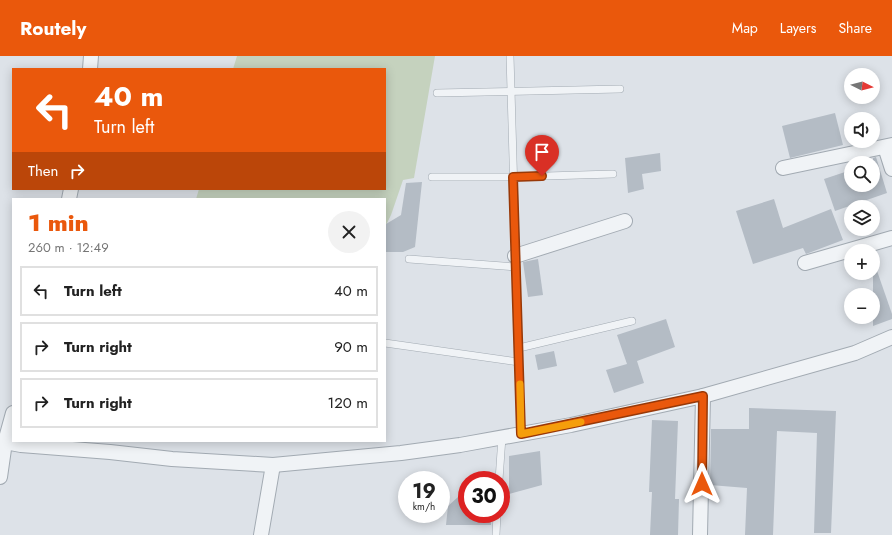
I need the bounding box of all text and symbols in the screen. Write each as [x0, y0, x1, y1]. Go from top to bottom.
text: Routely [20, 15, 86, 42]
text: Map [732, 18, 758, 38]
text: Layers [780, 18, 816, 38]
text: Share [838, 18, 872, 38]
north arrow [844, 68, 880, 104]
map controls [844, 68, 880, 324]
text: 40 m [94, 76, 163, 117]
icon: left [28, 84, 80, 136]
button: sound [844, 112, 880, 148]
text: Turn left [94, 114, 154, 140]
pin [525, 135, 559, 176]
icon: arrive [531, 141, 553, 163]
button: search [844, 156, 880, 192]
text: Then [28, 160, 58, 182]
icon: right [66, 160, 88, 182]
button: layers [844, 200, 880, 236]
text: 1 min [28, 205, 89, 240]
button: close [328, 211, 370, 253]
text: 260 m · 12:49 [28, 238, 109, 257]
button: + [844, 244, 880, 280]
icon: left [30, 280, 52, 302]
text: Turn left [64, 280, 122, 302]
text: 40 m [334, 280, 368, 302]
button: − [844, 288, 880, 324]
icon: right [30, 336, 52, 358]
text: Turn right [64, 336, 132, 358]
text: 90 m [334, 336, 368, 358]
icon: right [30, 392, 52, 414]
text: Turn right [64, 392, 132, 414]
text: 120 m [328, 392, 368, 414]
position arrow [681, 463, 723, 505]
speed limit sign: 30 [458, 471, 510, 523]
text: 19 [412, 477, 436, 506]
text: km/h [413, 499, 435, 514]

